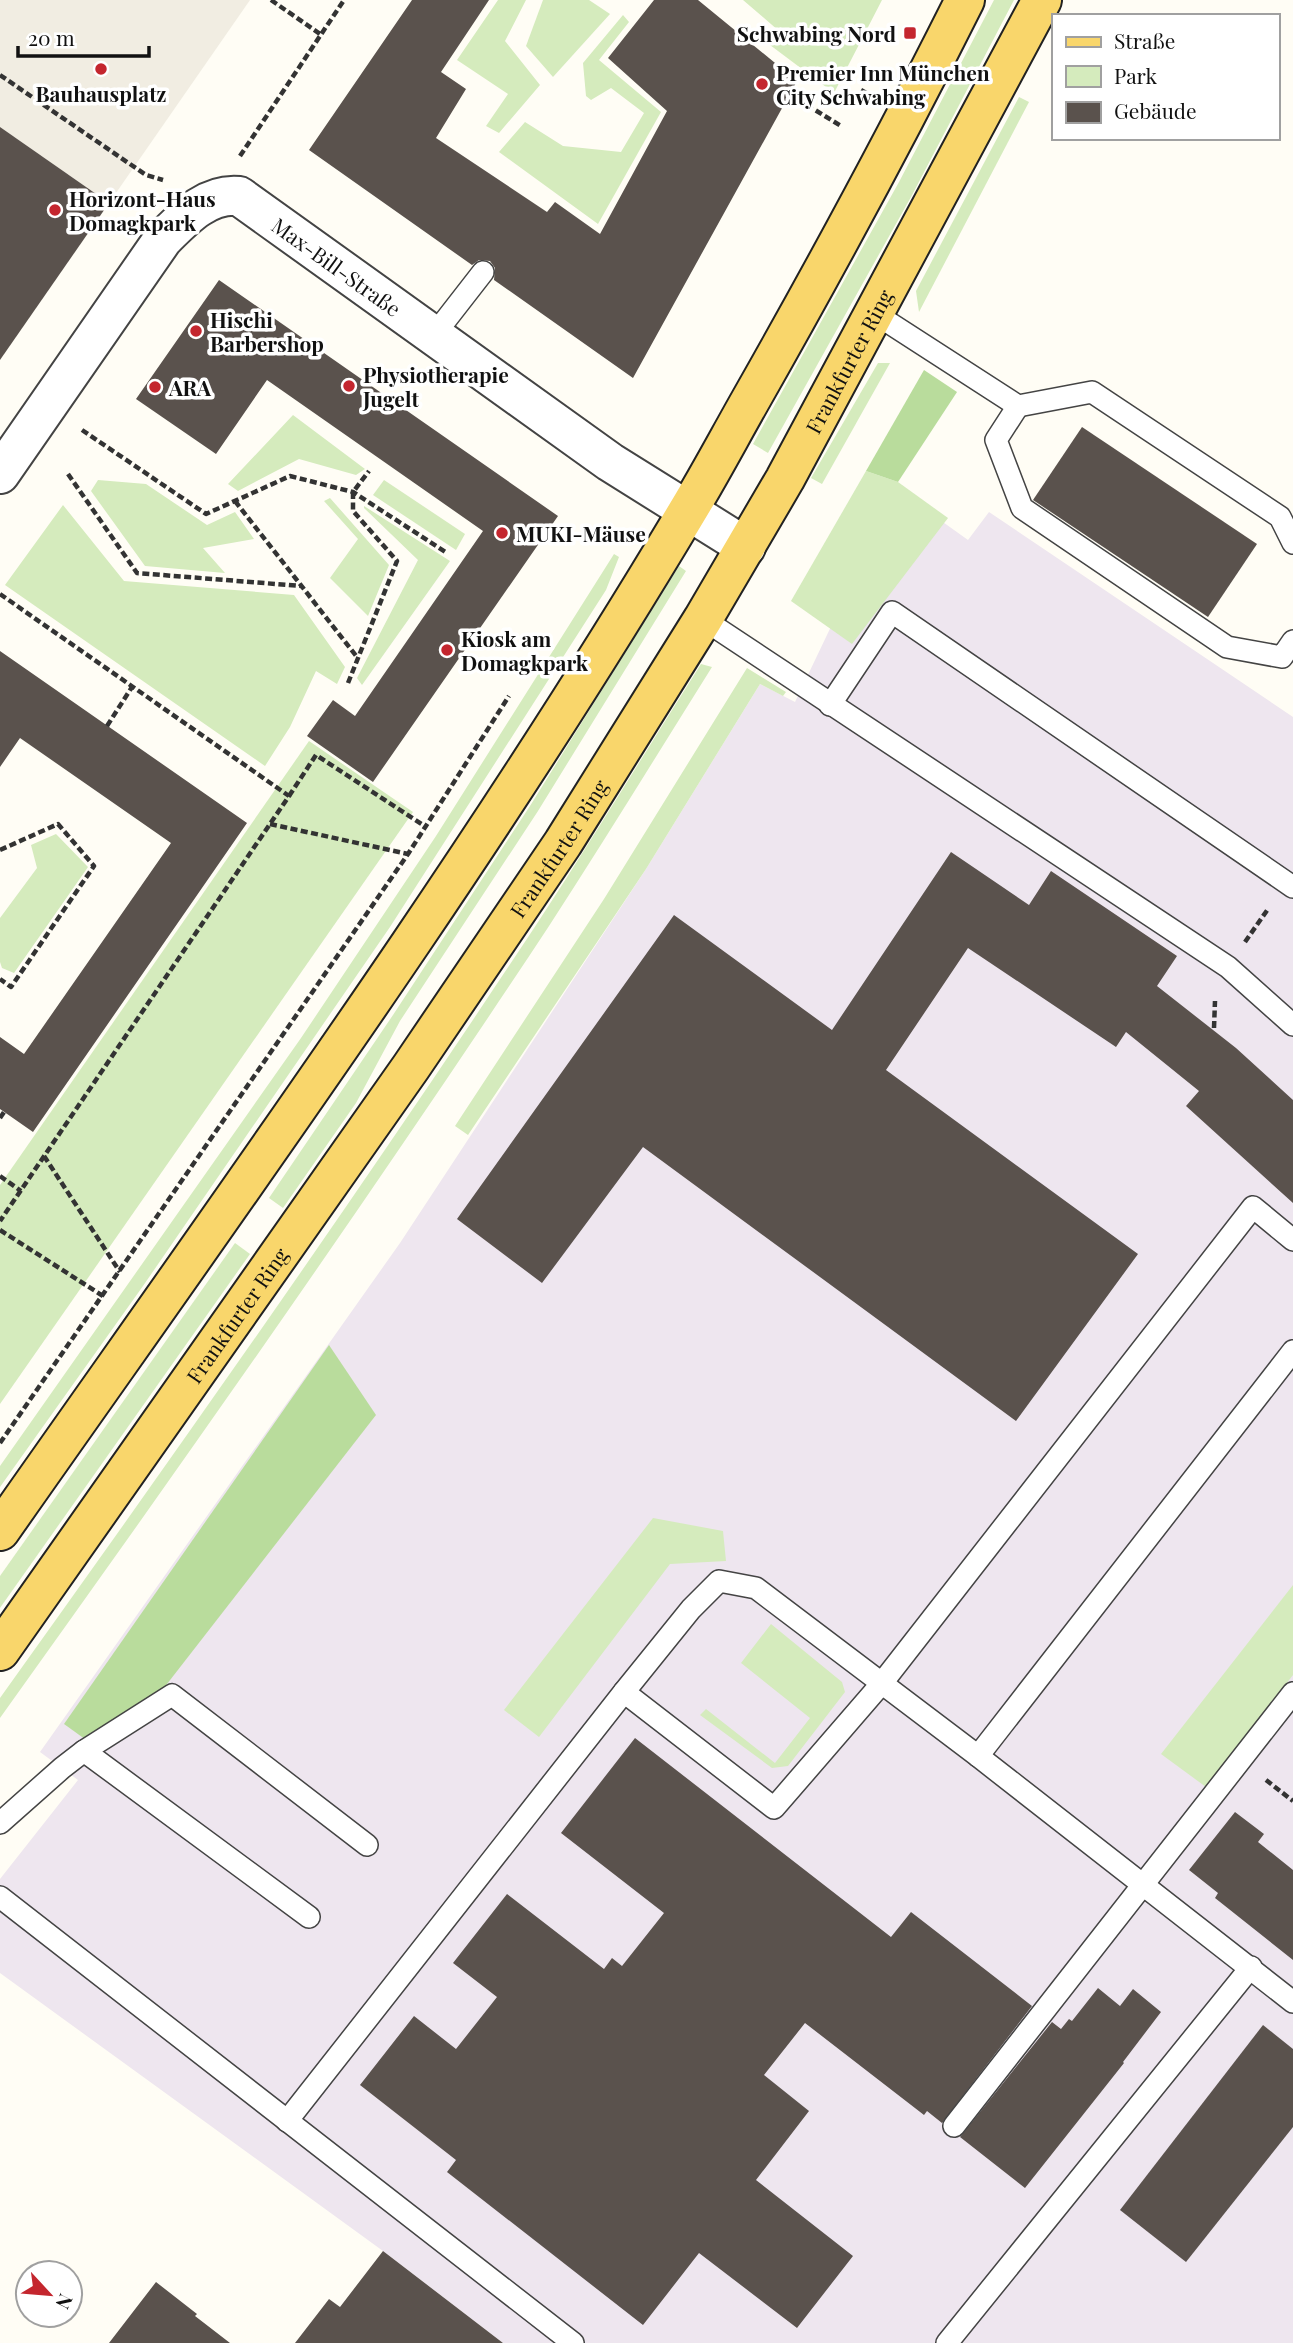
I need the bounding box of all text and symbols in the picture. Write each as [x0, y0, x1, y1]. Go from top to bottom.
scale bar [18, 14, 149, 58]
legend [1052, 14, 1279, 140]
place label: Schwabing Nord [737, 19, 896, 47]
text: 20 m [28, 23, 75, 51]
marker: Schwabing Nord [902, 25, 918, 41]
text: Straße [1114, 26, 1175, 54]
place label: Premier Inn München City Schwabing [776, 58, 990, 110]
marker: Bauhausplatz [93, 61, 109, 77]
text: Park [1114, 61, 1158, 89]
marker: Premier Inn München City Schwabing [754, 76, 770, 92]
place label: Bauhausplatz [35, 79, 167, 107]
text: Gebäude [1114, 96, 1197, 124]
place label: Horizont-Haus Domagkpark [69, 184, 216, 236]
marker: Horizont-Haus Domagkpark [47, 202, 63, 218]
street label: Max-Bill-Straße [267, 210, 407, 322]
street label: Frankfurter Ring [798, 284, 898, 438]
place label: Hischi Barbershop [210, 305, 324, 357]
marker: Hischi Barbershop [188, 323, 204, 339]
place label: Physiotherapie Jugelt [362, 360, 509, 412]
place label: ARA [168, 373, 212, 401]
marker: Physiotherapie Jugelt [341, 378, 357, 394]
marker: ARA [147, 379, 163, 395]
place label: MUKI-Mäuse [516, 519, 646, 547]
marker: MUKI-Mäuse [494, 525, 510, 541]
place label: Kiosk am Domagkpark [461, 624, 589, 676]
marker: Kiosk am Domagkpark [439, 642, 455, 658]
street label: Frankfurter Ring [503, 774, 614, 923]
street label: Frankfurter Ring [179, 1241, 294, 1388]
north arrow [14, 2259, 84, 2329]
text: N [50, 2290, 80, 2314]

